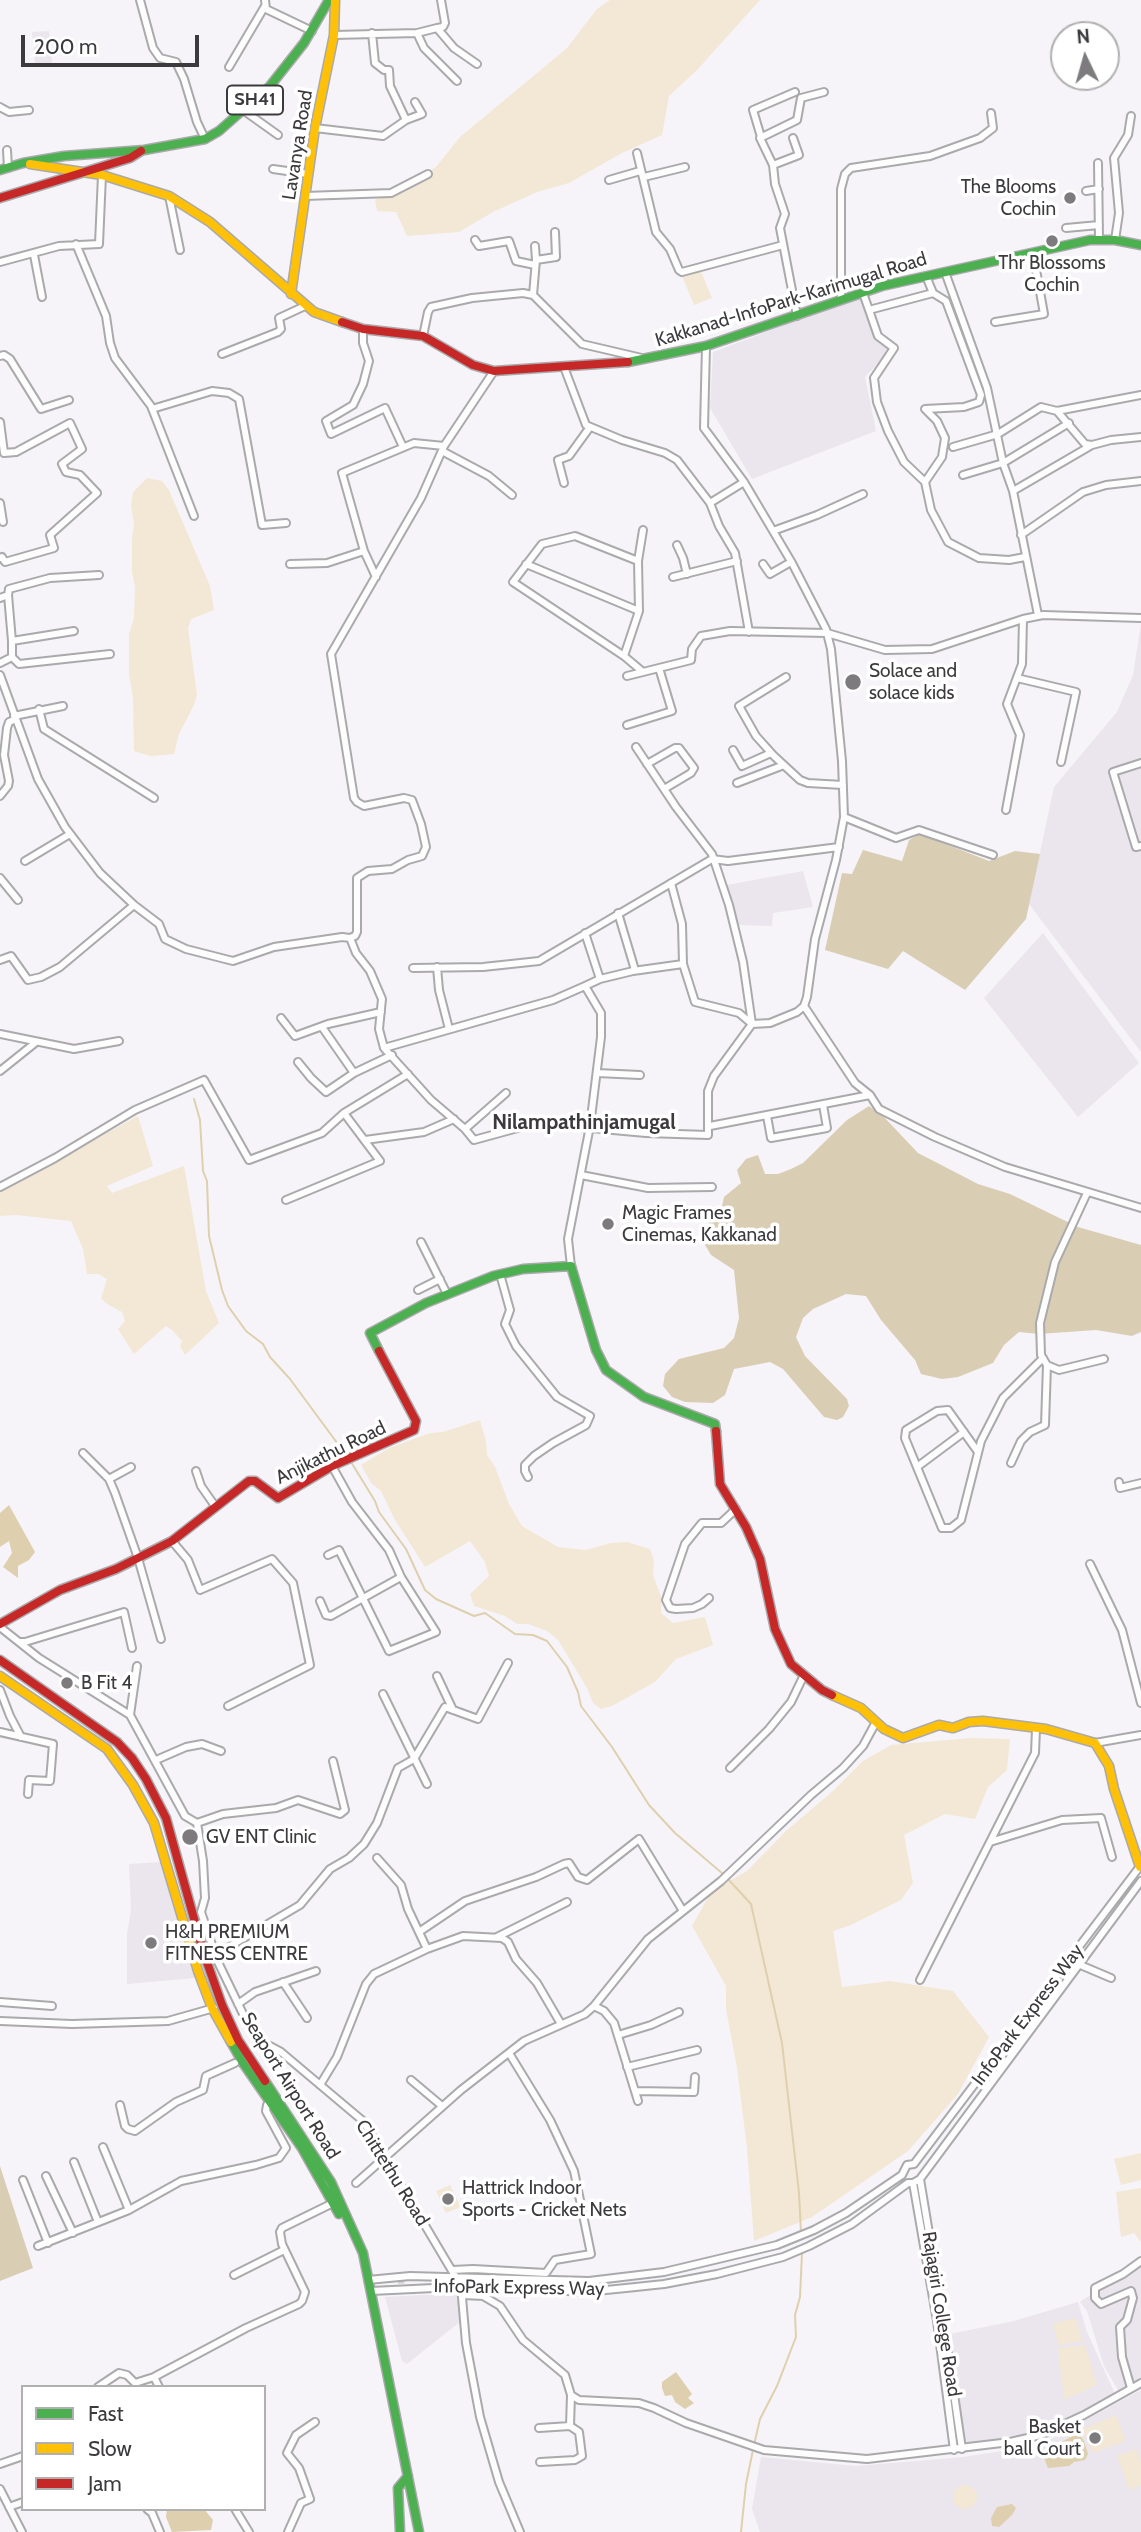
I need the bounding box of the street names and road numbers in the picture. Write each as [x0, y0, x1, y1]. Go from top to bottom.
road number: SH41 [227, 86, 283, 114]
street label: Lavanya Road [278, 88, 318, 202]
street label: Kakkanad-InfoPark-Karimugal Road [652, 248, 930, 352]
street label: Anjikathu Road [272, 1416, 390, 1490]
street label: InfoPark Express Way [967, 1940, 1089, 2090]
street label: Seaport Airport Road [236, 2009, 344, 2163]
street label: Chittethu Road [350, 2116, 434, 2230]
street label: Rajagiri College Road [917, 2230, 965, 2398]
street label: InfoPark Express Way [433, 2275, 605, 2301]

